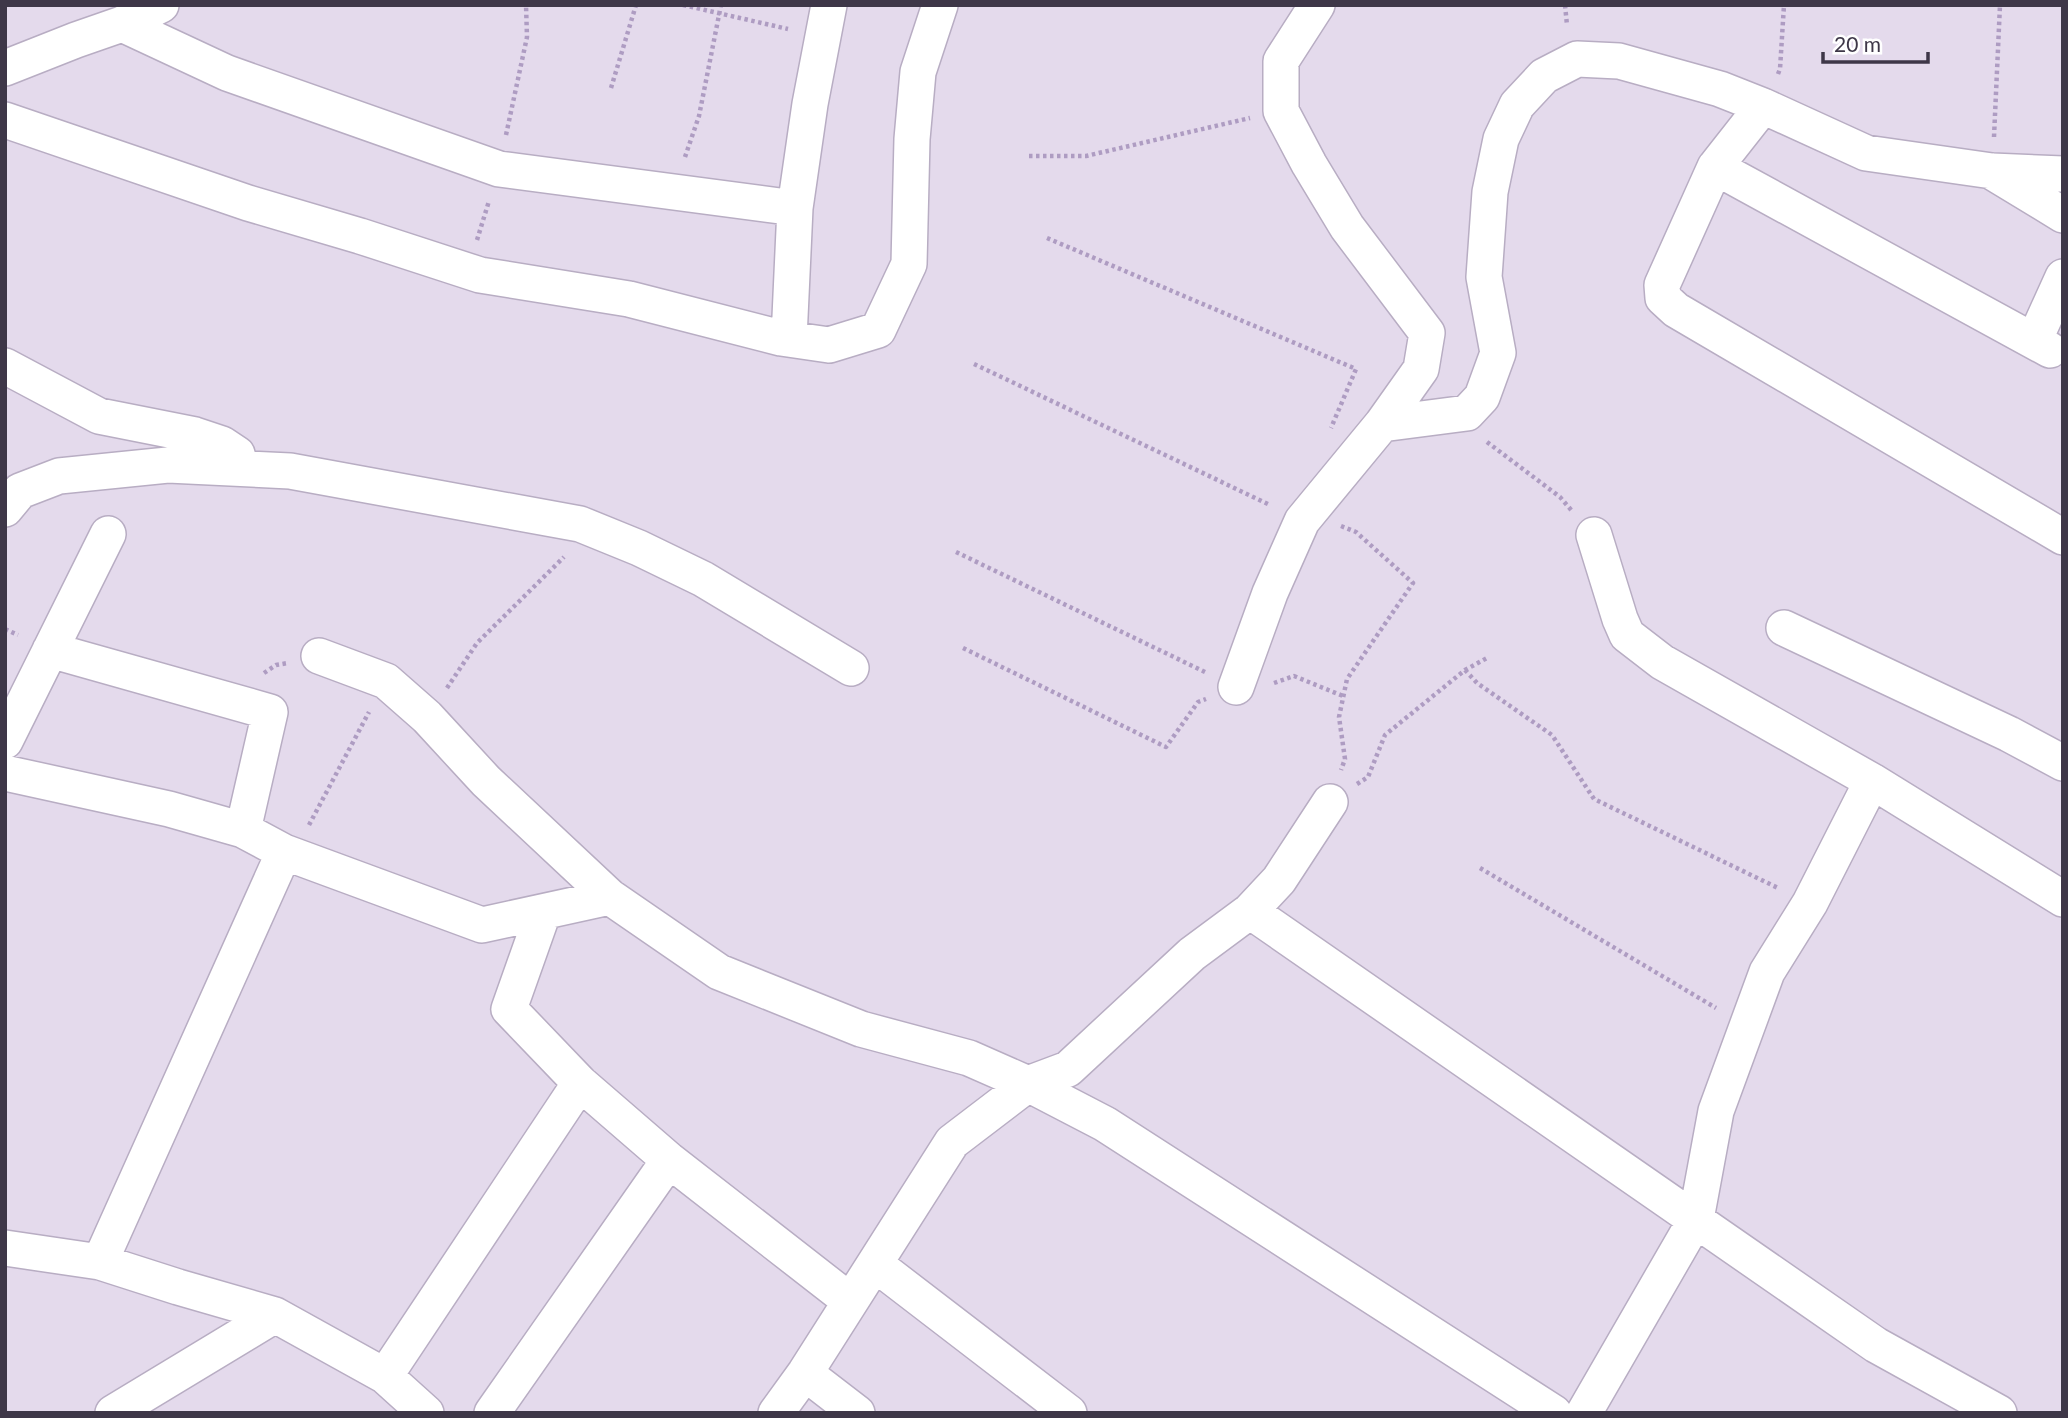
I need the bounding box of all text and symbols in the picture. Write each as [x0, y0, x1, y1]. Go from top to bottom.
scale bar [1823, 21, 1928, 65]
text: 20 m [1834, 31, 1881, 56]

